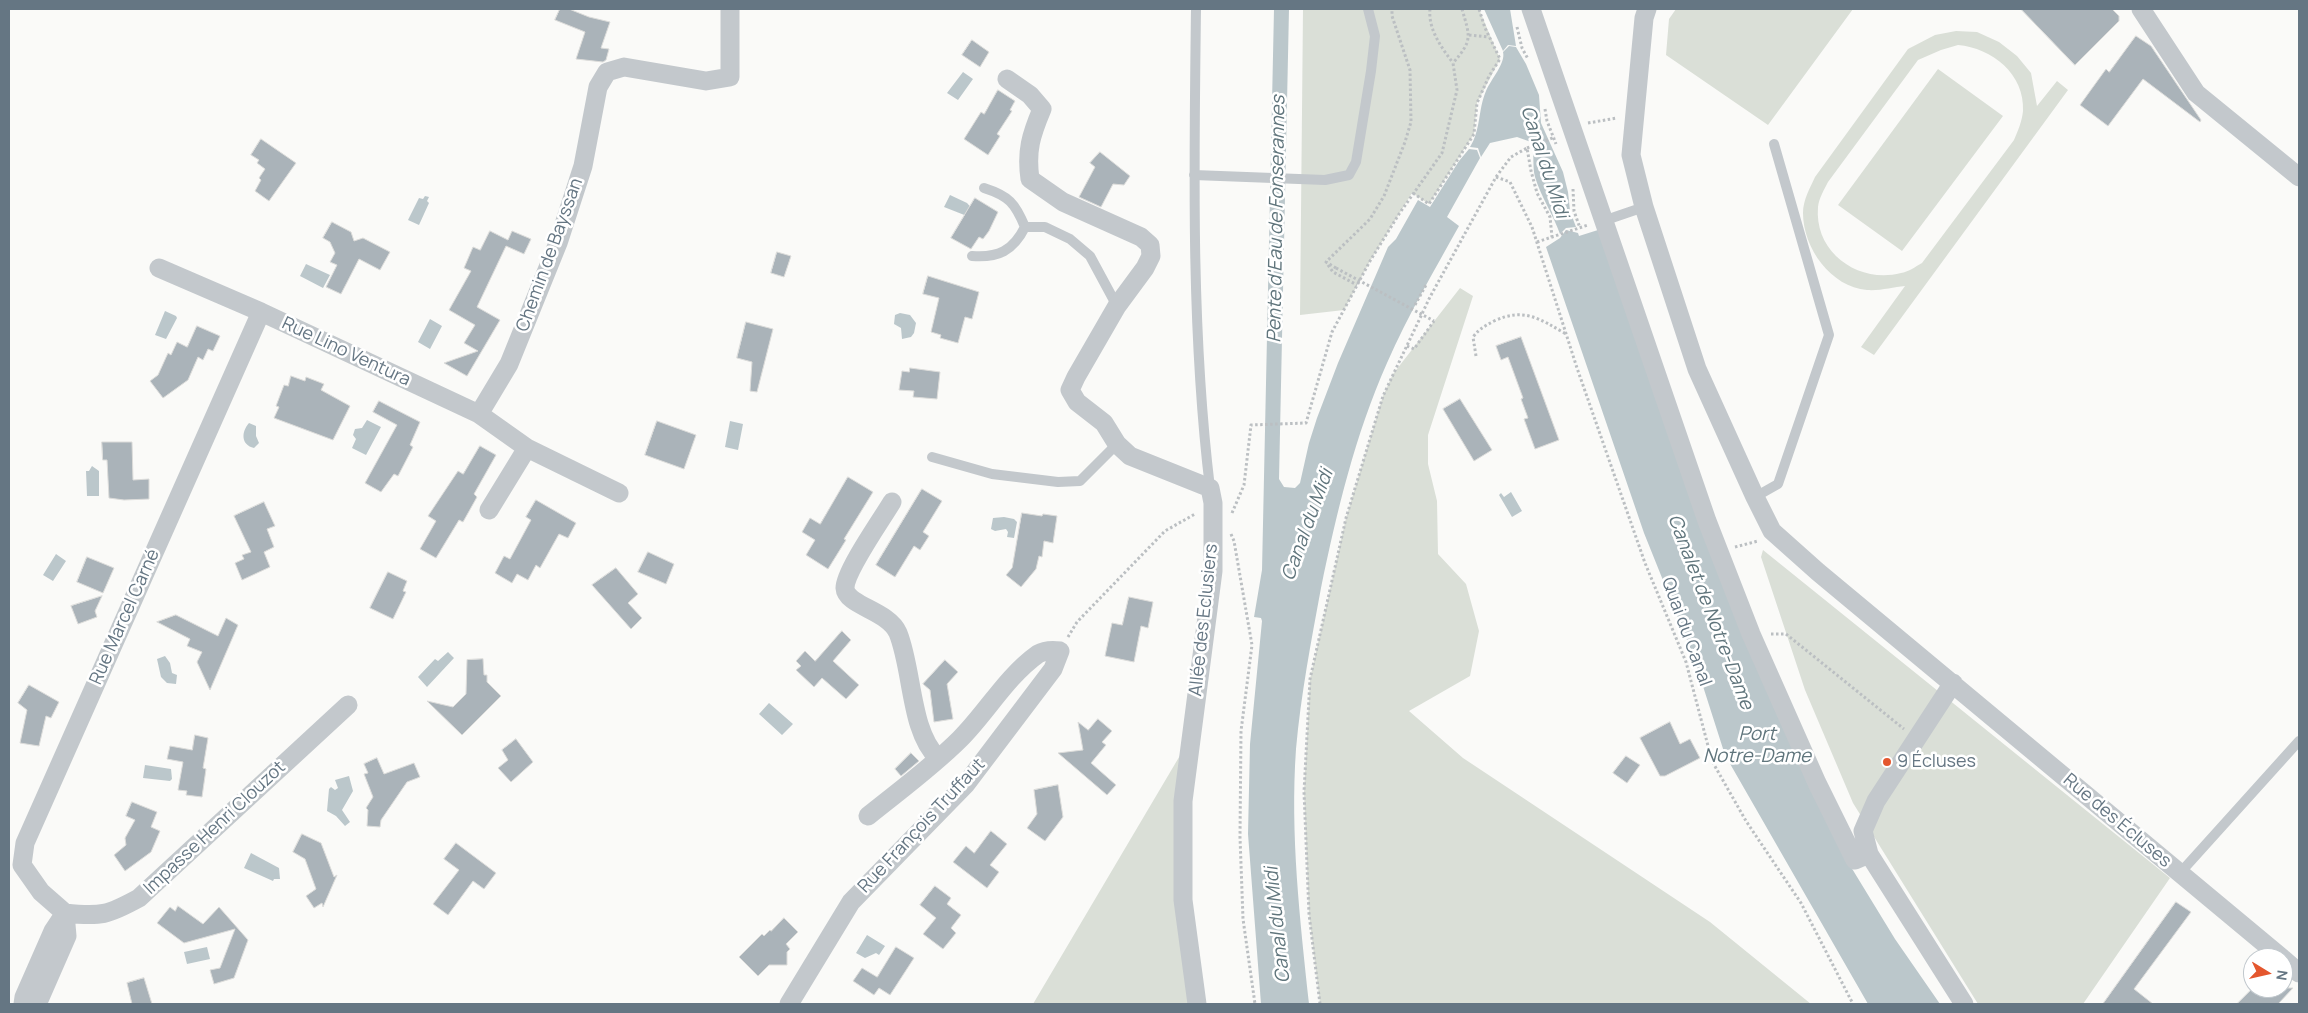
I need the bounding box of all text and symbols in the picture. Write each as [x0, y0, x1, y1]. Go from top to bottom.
water label: Pente d'Eau de Fonserannes [1263, 95, 1291, 343]
water label: Canal du Midi [1515, 103, 1573, 221]
street label: Chemin de Bayssan [512, 175, 588, 335]
street label: Rue Lino Ventura [278, 313, 414, 391]
water label: Canal du Midi [1277, 466, 1339, 584]
water label: Canalet de Notre-Dame [1662, 511, 1758, 713]
street label: Allée des Eclusiers [1185, 543, 1223, 697]
street label: Rue Marcel Carné [85, 546, 165, 688]
street label: Quai du Canal [1656, 575, 1716, 689]
water label: Port Notre-Dame [1703, 724, 1811, 768]
place label: 9 Écluses [1897, 751, 1976, 773]
street label: Rue François Truffaut [854, 754, 990, 898]
marker: 9 Écluses [1881, 756, 1893, 768]
street label: Impasse Henri Clouzot [140, 757, 290, 899]
street label: Rue des Écluses [2058, 769, 2176, 873]
water label: Canal du Midi [1261, 866, 1295, 984]
north arrow [2243, 948, 2293, 998]
text: N [2272, 969, 2292, 982]

